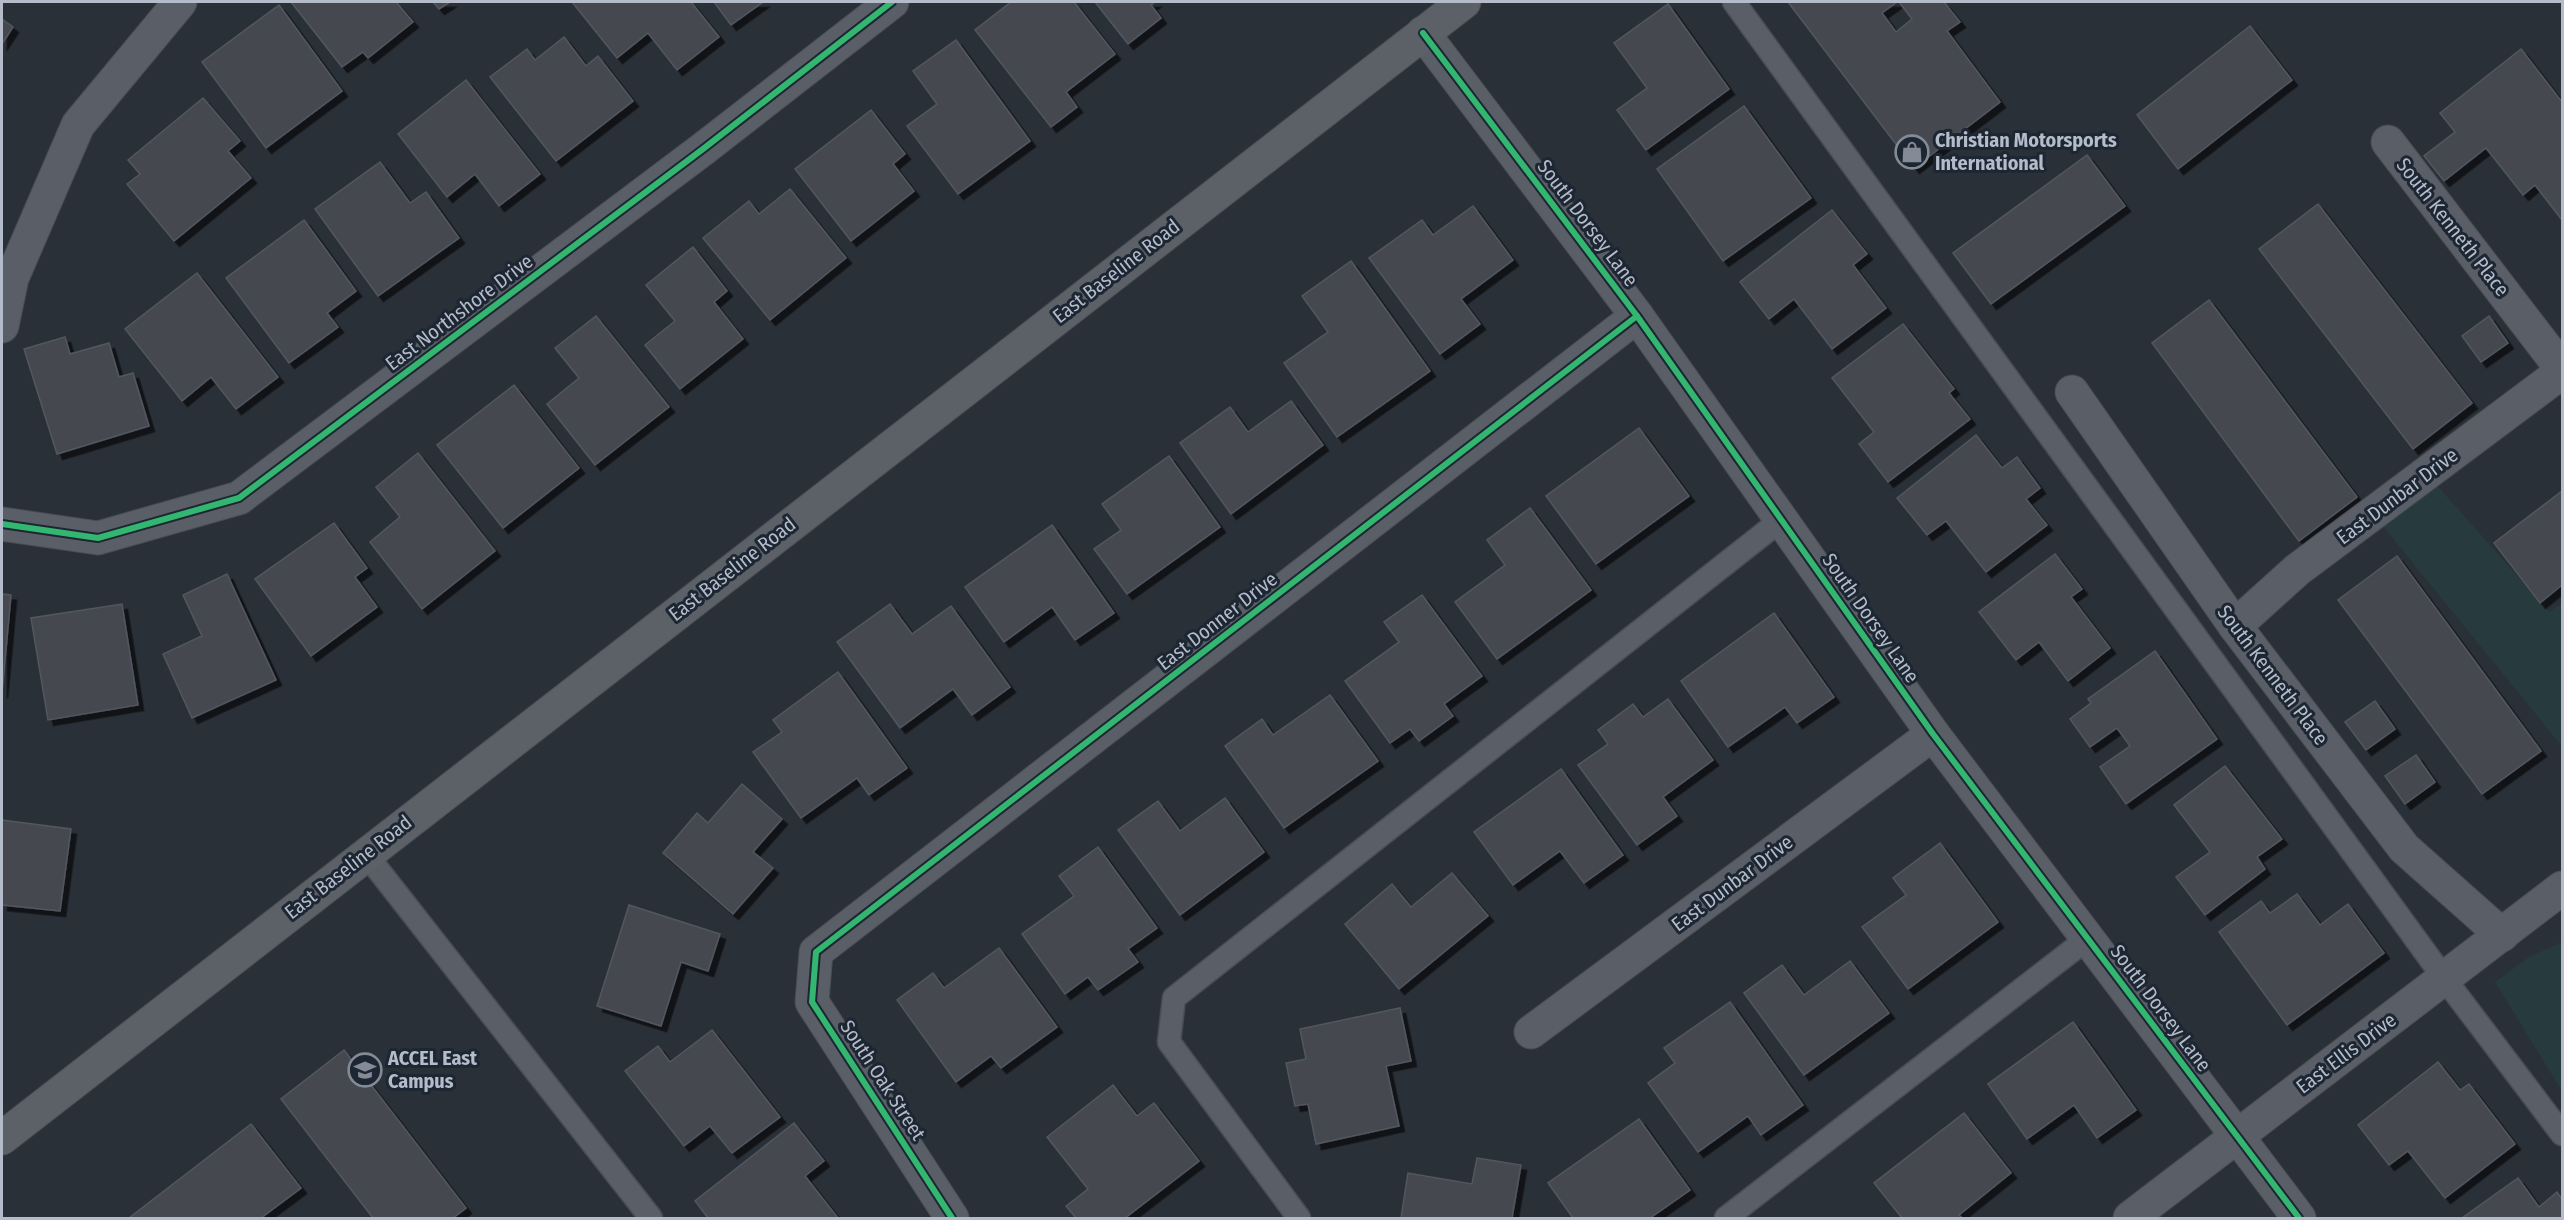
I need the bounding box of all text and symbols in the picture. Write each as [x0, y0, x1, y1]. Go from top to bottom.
place label: Christian Motorsports International [1935, 128, 2117, 175]
shop icon: Christian Motorsports International [1894, 134, 1930, 170]
street label: South Kenneth Place [2392, 153, 2514, 301]
street label: South Dorsey Lane [1533, 155, 1643, 291]
street label: East Baseline Road [1048, 214, 1184, 328]
street label: East Northshore Drive [381, 249, 537, 375]
street label: East Dunbar Drive [2332, 443, 2462, 549]
street label: East Baseline Road [664, 512, 800, 626]
street label: South Dorsey Lane [1817, 549, 1925, 687]
street label: East Donner Drive [1152, 567, 1282, 675]
street label: South Kenneth Place [2213, 600, 2333, 750]
street label: East Baseline Road [280, 810, 416, 924]
street label: East Dunbar Drive [1667, 830, 1797, 936]
street label: South Dorsey Lane [2106, 940, 2216, 1076]
street label: East Ellis Drive [2291, 1008, 2401, 1098]
street label: South Oak Street [835, 1016, 931, 1145]
place label: ACCEL East Campus [387, 1046, 478, 1093]
school or university icon: ACCEL East Campus [347, 1052, 383, 1088]

